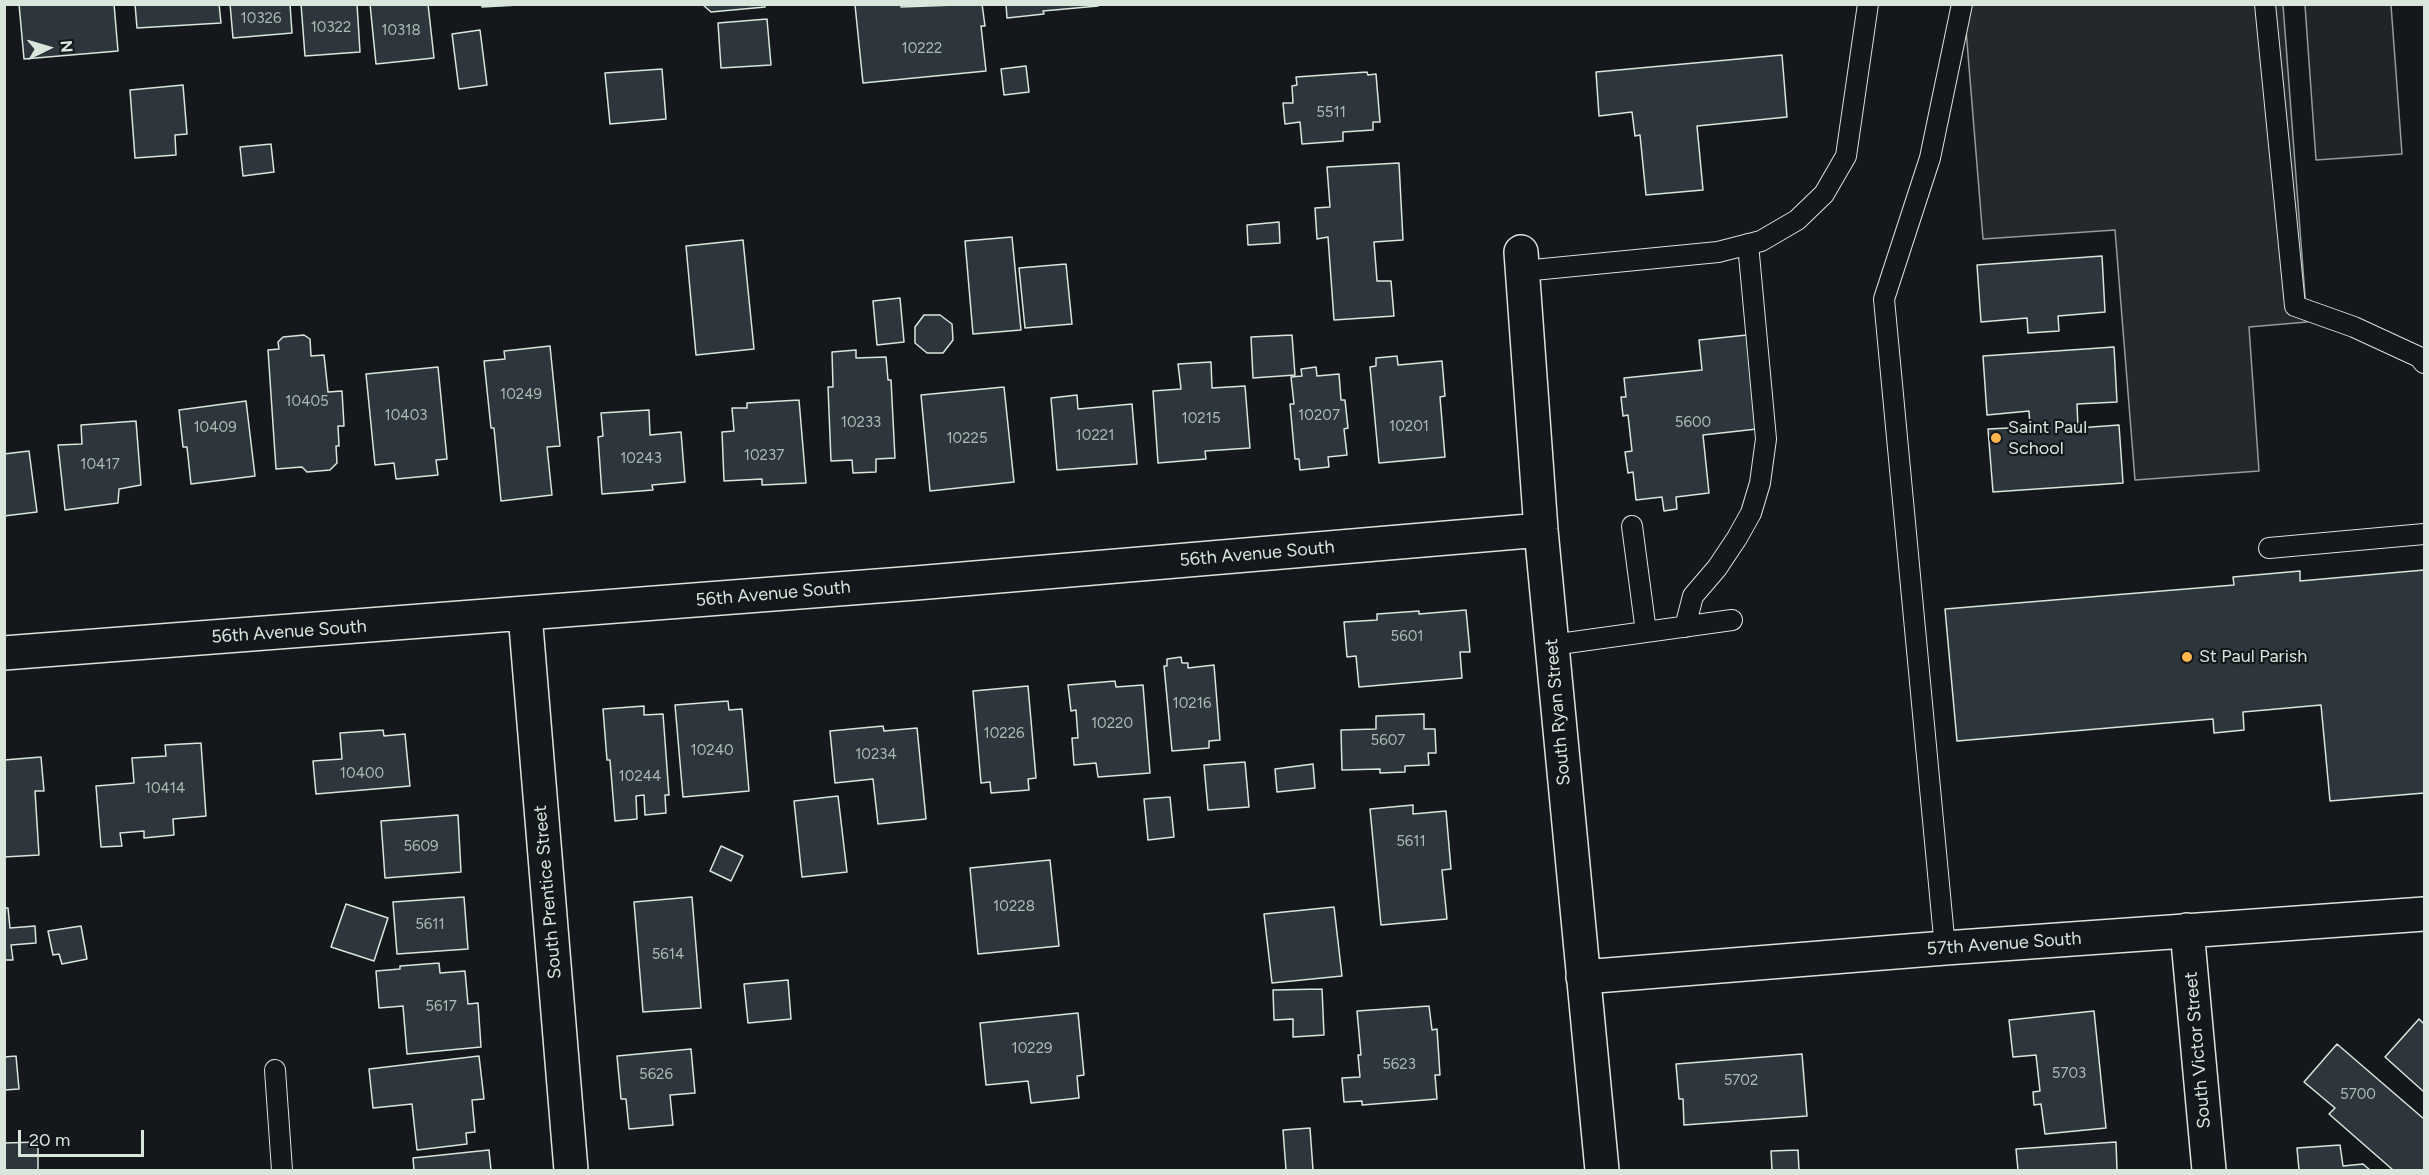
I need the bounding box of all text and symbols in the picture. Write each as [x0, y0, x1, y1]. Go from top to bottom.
house number: 10326 [241, 10, 281, 28]
north arrow [18, 18, 78, 78]
house number: 10322 [311, 19, 351, 37]
house number: 10318 [381, 22, 421, 40]
text: N [56, 39, 76, 53]
house number: 10222 [902, 40, 942, 58]
house number: 5511 [1316, 104, 1346, 122]
house number: 10249 [500, 386, 542, 404]
house number: 10405 [285, 393, 329, 411]
house number: 10403 [385, 407, 427, 425]
house number: 10207 [1298, 407, 1340, 425]
house number: 10215 [1181, 410, 1221, 428]
house number: 10233 [841, 414, 881, 432]
house number: 5600 [1675, 414, 1711, 432]
place label: Saint Paul School [2008, 417, 2087, 460]
house number: 10201 [1389, 418, 1429, 436]
house number: 10409 [193, 419, 237, 437]
house number: 10221 [1076, 427, 1114, 445]
house number: 10225 [946, 430, 988, 448]
marker: Saint Paul School [1989, 431, 2003, 445]
house number: 10237 [744, 447, 784, 465]
house number: 10243 [620, 450, 662, 468]
house number: 10417 [80, 456, 120, 474]
street label: 56th Avenue South [1179, 536, 1335, 572]
street label: 56th Avenue South [695, 576, 851, 612]
street label: 56th Avenue South [211, 616, 367, 648]
house number: 5601 [1391, 628, 1423, 646]
street label: South Ryan Street [1541, 638, 1575, 786]
place label: St Paul Parish [2199, 646, 2307, 668]
marker: St Paul Parish [2180, 650, 2194, 664]
house number: 10216 [1173, 695, 1211, 713]
house number: 10220 [1091, 715, 1133, 733]
house number: 10226 [983, 725, 1025, 743]
house number: 5607 [1371, 732, 1405, 750]
house number: 10240 [690, 742, 734, 760]
house number: 10234 [855, 746, 897, 764]
house number: 10400 [340, 765, 384, 783]
house number: 10244 [619, 768, 661, 786]
house number: 10414 [145, 780, 185, 798]
street label: South Prentice Street [530, 804, 566, 980]
house number: 5611 [1396, 833, 1426, 851]
house number: 5609 [403, 838, 439, 856]
house number: 10228 [993, 898, 1035, 916]
house number: 5611 [415, 916, 445, 934]
street label: 57th Avenue South [1926, 928, 2082, 960]
house number: 5614 [652, 946, 684, 964]
street label: South Victor Street [2180, 971, 2216, 1129]
house number: 5617 [425, 998, 457, 1016]
house number: 10229 [1011, 1040, 1053, 1058]
house number: 5623 [1382, 1056, 1416, 1074]
house number: 5703 [2052, 1065, 2086, 1083]
house number: 5626 [639, 1066, 673, 1084]
house number: 5702 [1724, 1072, 1758, 1090]
house number: 5700 [2340, 1086, 2376, 1104]
scale bar [21, 1118, 147, 1156]
text: 20 m [29, 1129, 70, 1151]

